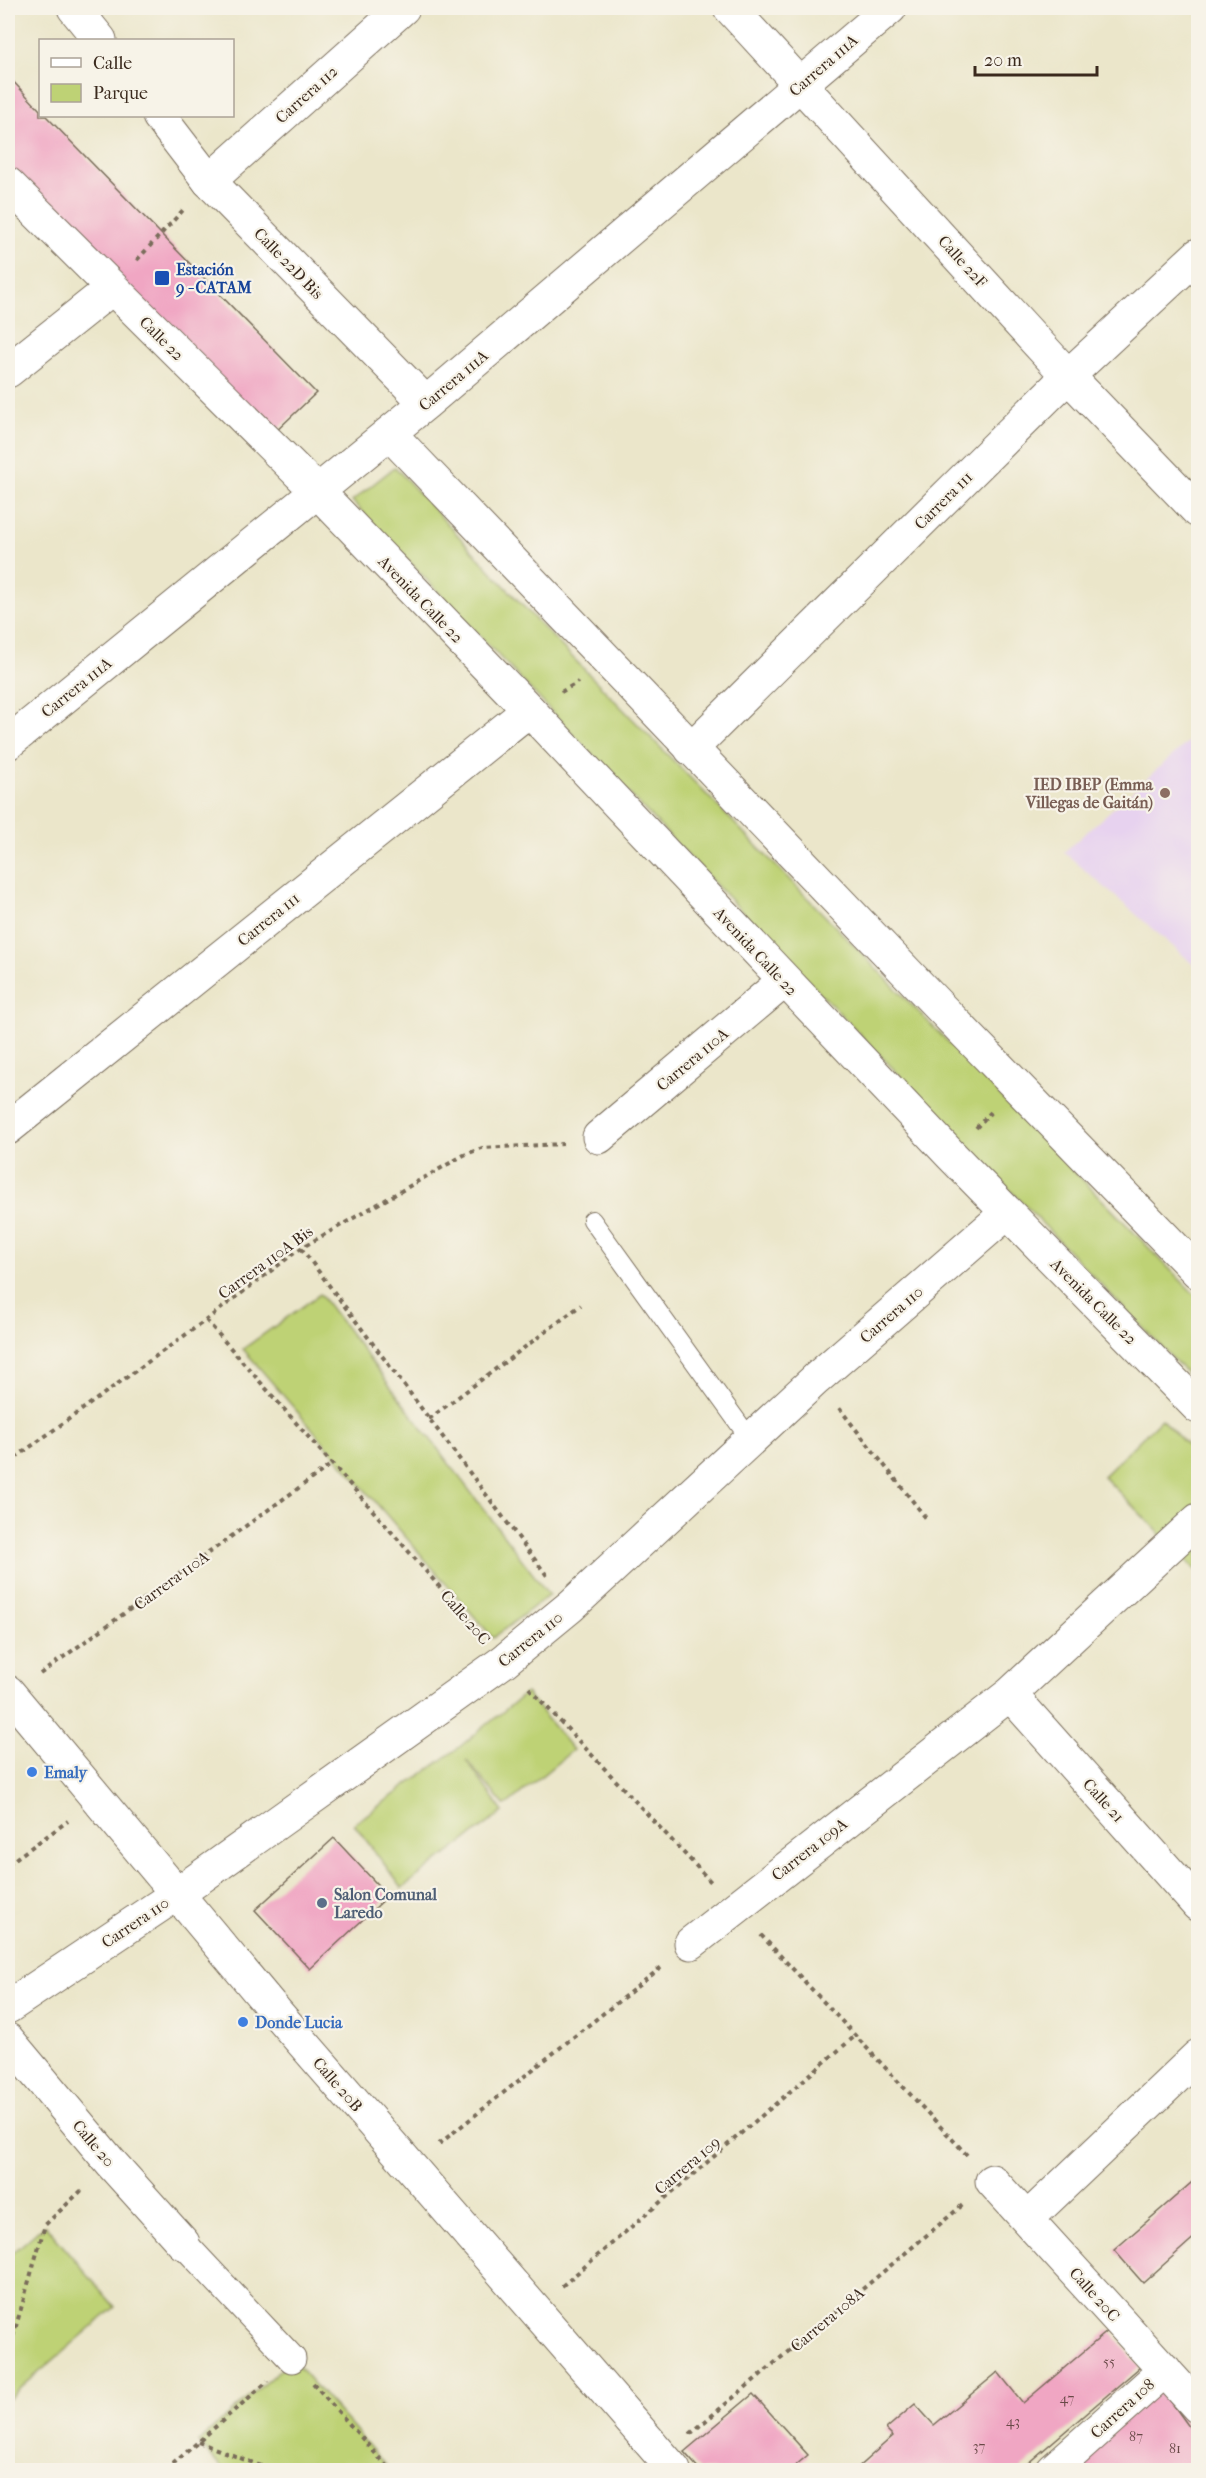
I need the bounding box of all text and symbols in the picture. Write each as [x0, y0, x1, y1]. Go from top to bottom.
street label: Carrera 111A [785, 30, 862, 100]
legend [39, 39, 234, 117]
scale bar [975, 39, 1096, 77]
text: 20 m [984, 50, 1022, 71]
text: Calle [93, 53, 132, 74]
street label: Carrera 112 [271, 62, 341, 127]
text: Parque [93, 83, 148, 104]
street label: Calle 22D Bis [250, 224, 327, 303]
street label: Calle 22F [934, 231, 991, 292]
place label: Estación 9 - CATAM [175, 260, 252, 298]
marker: Estación 9 - CATAM [153, 269, 171, 287]
street label: Calle 22 [136, 312, 188, 364]
street label: Carrera 111A [415, 345, 492, 415]
street label: Carrera 111 [910, 467, 976, 533]
street label: Avenida Calle 22 [374, 551, 467, 647]
street label: Carrera 111A [37, 653, 116, 721]
place label: IED IBEP (Emma Villegas de Gaitán) [1025, 775, 1154, 813]
marker: IED IBEP (Emma Villegas de Gaitán) [1158, 786, 1172, 800]
street label: Carrera 111 [233, 889, 303, 950]
street label: Avenida Calle 22 [709, 903, 801, 999]
street label: Carrera 110A [653, 1023, 733, 1095]
street label: Carrera 110A Bis [214, 1222, 316, 1303]
street label: Avenida Calle 22 [1046, 1254, 1141, 1348]
street label: Carrera 110 [856, 1282, 927, 1347]
street label: Carrera 110A [130, 1547, 213, 1614]
street label: Calle 20C [437, 1586, 494, 1648]
street label: Carrera 110 [494, 1608, 566, 1671]
place label: Emaly [44, 1763, 89, 1783]
marker: Emaly [25, 1765, 39, 1779]
street label: Calle 21 [1079, 1775, 1128, 1826]
street label: Carrera 109A [768, 1814, 851, 1885]
place label: Salon Comunal Laredo [334, 1885, 437, 1922]
street label: Carrera 110 [98, 1893, 173, 1952]
marker: Salon Comunal Laredo [315, 1896, 329, 1910]
place label: Donde Lucia [255, 2013, 343, 2032]
marker: Donde Lucia [236, 2015, 250, 2029]
street label: Calle 20B [309, 2053, 366, 2115]
street label: Calle 20 [69, 2116, 119, 2171]
street label: Carrera 109 [651, 2132, 724, 2198]
street label: Calle 20C [1065, 2263, 1124, 2325]
street label: Carrera 108A [787, 2283, 868, 2356]
house number: 55 [1103, 2353, 1115, 2370]
street label: Carrera 108 [1086, 2375, 1158, 2442]
house number: 47 [1060, 2390, 1075, 2407]
house number: 43 [1006, 2413, 1020, 2430]
house number: 87 [1129, 2428, 1143, 2445]
house number: 37 [973, 2438, 985, 2455]
house number: 81 [1169, 2440, 1181, 2457]

